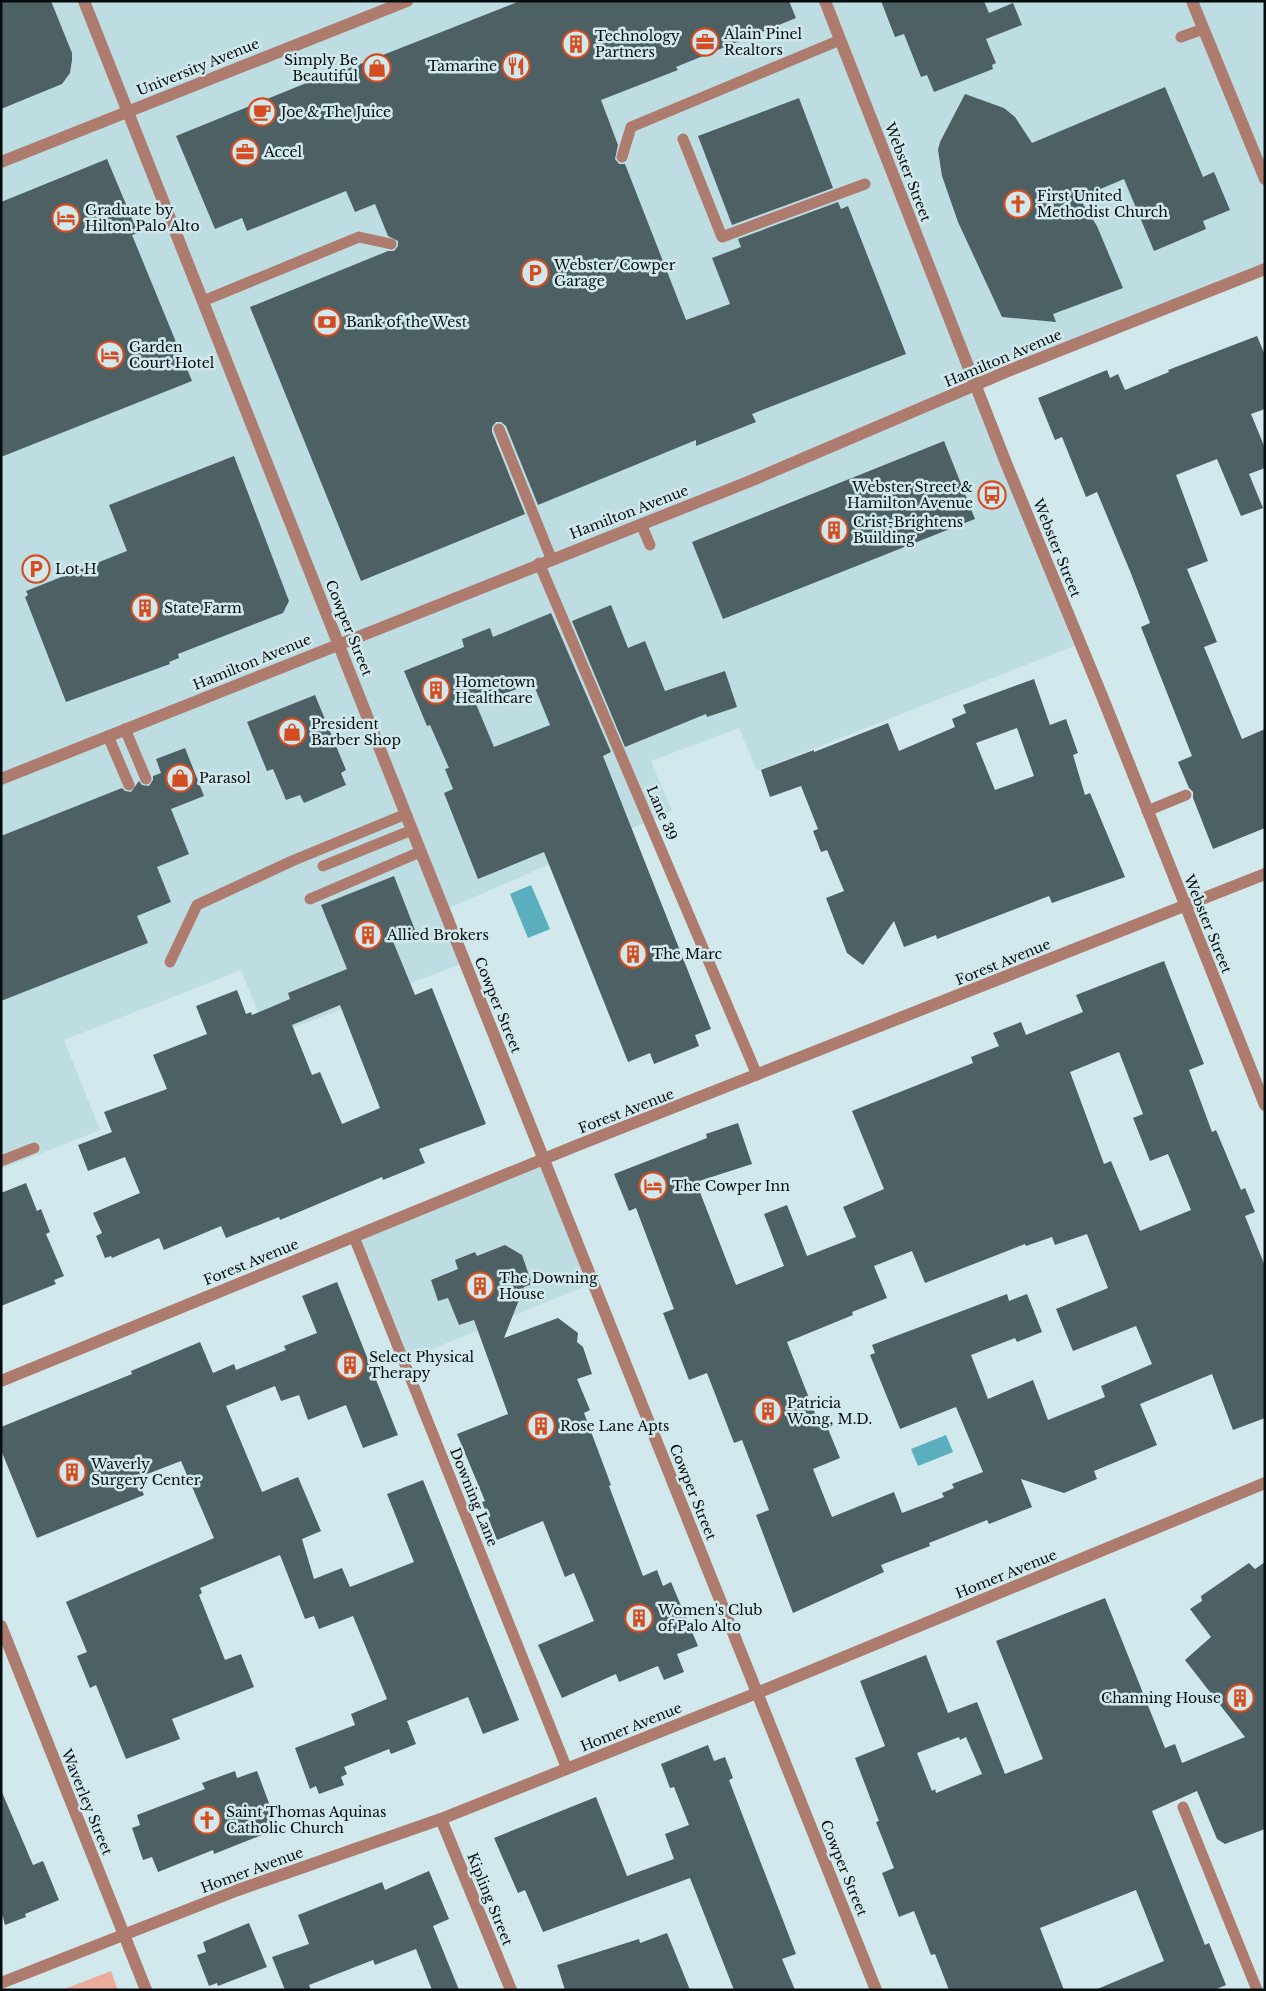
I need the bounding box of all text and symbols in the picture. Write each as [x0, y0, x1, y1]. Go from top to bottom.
place label: Alain Pinel Realtors [723, 25, 803, 59]
place label: Technology Partners [595, 27, 680, 61]
office icon: Alain Pinel Realtors [690, 27, 720, 57]
building icon: Technology Partners [561, 29, 591, 59]
street label: University Avenue [134, 34, 262, 100]
place label: Simply Be Beautiful [284, 51, 358, 85]
restaurant icon: Tamarine [501, 51, 531, 81]
shop icon: Simply Be Beautiful [362, 53, 392, 83]
place label: Tamarine [428, 57, 497, 75]
cafe icon: Joe & The Juice [247, 97, 277, 127]
place label: Joe & The Juice [279, 103, 391, 121]
street label: Webster Street [880, 119, 935, 225]
office icon: Accel [230, 137, 260, 167]
place label: Accel [263, 143, 303, 161]
place label: First United Methodist Church [1037, 187, 1168, 221]
church icon: First United Methodist Church [1003, 189, 1033, 219]
place label: Graduate by Hilton Palo Alto [85, 201, 200, 235]
hotel icon: Graduate by Hilton Palo Alto [51, 203, 81, 233]
place label: Webster/Cowper Garage [553, 256, 676, 290]
parking icon: Webster/Cowper Garage [520, 258, 550, 288]
bank icon: Bank of the West [312, 307, 342, 337]
place label: Bank of the West [346, 313, 468, 331]
street label: Hamilton Avenue [942, 325, 1064, 391]
place label: Garden Court Hotel [129, 338, 215, 372]
hotel icon: Garden Court Hotel [95, 340, 125, 370]
place label: Webster Street & Hamilton Avenue [847, 478, 973, 512]
bus stop icon: Webster Street & Hamilton Avenue [977, 480, 1007, 510]
street label: Hamilton Avenue [567, 481, 691, 543]
street label: Webster Street [1029, 495, 1085, 601]
place label: Crist-Brightens Building [853, 513, 963, 547]
building icon: Crist-Brightens Building [819, 515, 849, 545]
parking icon: Lot H [21, 554, 51, 584]
place label: Lot H [55, 560, 97, 578]
street label: Cowper Street [322, 577, 377, 679]
building icon: State Farm [130, 593, 160, 623]
place label: State Farm [164, 599, 242, 617]
street label: Hamilton Avenue [190, 630, 314, 694]
place label: Hometown Healthcare [455, 673, 536, 707]
building icon: Hometown Healthcare [421, 675, 451, 705]
place label: President Barber Shop [311, 715, 401, 749]
shop icon: President Barber Shop [277, 717, 307, 747]
shop icon: Parasol [165, 763, 195, 793]
place label: Parasol [199, 769, 251, 787]
street label: Lane 39 [643, 783, 681, 843]
street label: Webster Street [1180, 871, 1236, 977]
building icon: Allied Brokers [353, 920, 383, 950]
place label: Allied Brokers [386, 926, 489, 944]
street label: Forest Avenue [953, 935, 1053, 989]
building icon: The Marc [618, 939, 648, 969]
place label: The Marc [652, 945, 722, 963]
street label: Cowper Street [471, 954, 526, 1056]
street label: Forest Avenue [576, 1085, 676, 1137]
hotel icon: The Cowper Inn [638, 1171, 668, 1201]
place label: The Cowper Inn [672, 1177, 790, 1195]
street label: Forest Avenue [201, 1235, 301, 1289]
place label: The Downing House [499, 1269, 598, 1303]
building icon: The Downing House [465, 1271, 495, 1301]
place label: Select Physical Therapy [369, 1348, 475, 1382]
building icon: Select Physical Therapy [335, 1350, 365, 1380]
place label: Patricia Wong, M.D. [786, 1394, 872, 1428]
building icon: Patricia Wong, M.D. [753, 1396, 783, 1426]
building icon: Rose Lane Apts [526, 1411, 556, 1441]
place label: Rose Lane Apts [560, 1417, 669, 1435]
street label: Cowper Street [666, 1441, 721, 1543]
street label: Downing Lane [446, 1445, 502, 1549]
place label: Waverly Surgery Center [90, 1455, 201, 1489]
building icon: Waverly Surgery Center [57, 1457, 87, 1487]
street label: Homer Avenue [953, 1545, 1059, 1603]
place label: Women's Club of Palo Alto [657, 1601, 762, 1635]
building icon: Women's Club of Palo Alto [624, 1603, 654, 1633]
building icon: Channing House [1225, 1683, 1255, 1713]
place label: Channing House [1101, 1689, 1221, 1707]
street label: Homer Avenue [578, 1698, 684, 1756]
street label: Waverley Street [57, 1745, 117, 1858]
place label: Saint Thomas Aquinas Catholic Church [226, 1803, 386, 1837]
church icon: Saint Thomas Aquinas Catholic Church [192, 1805, 222, 1835]
street label: Cowper Street [817, 1817, 872, 1919]
street label: Homer Avenue [198, 1843, 306, 1897]
street label: Kipling Street [463, 1850, 517, 1949]

